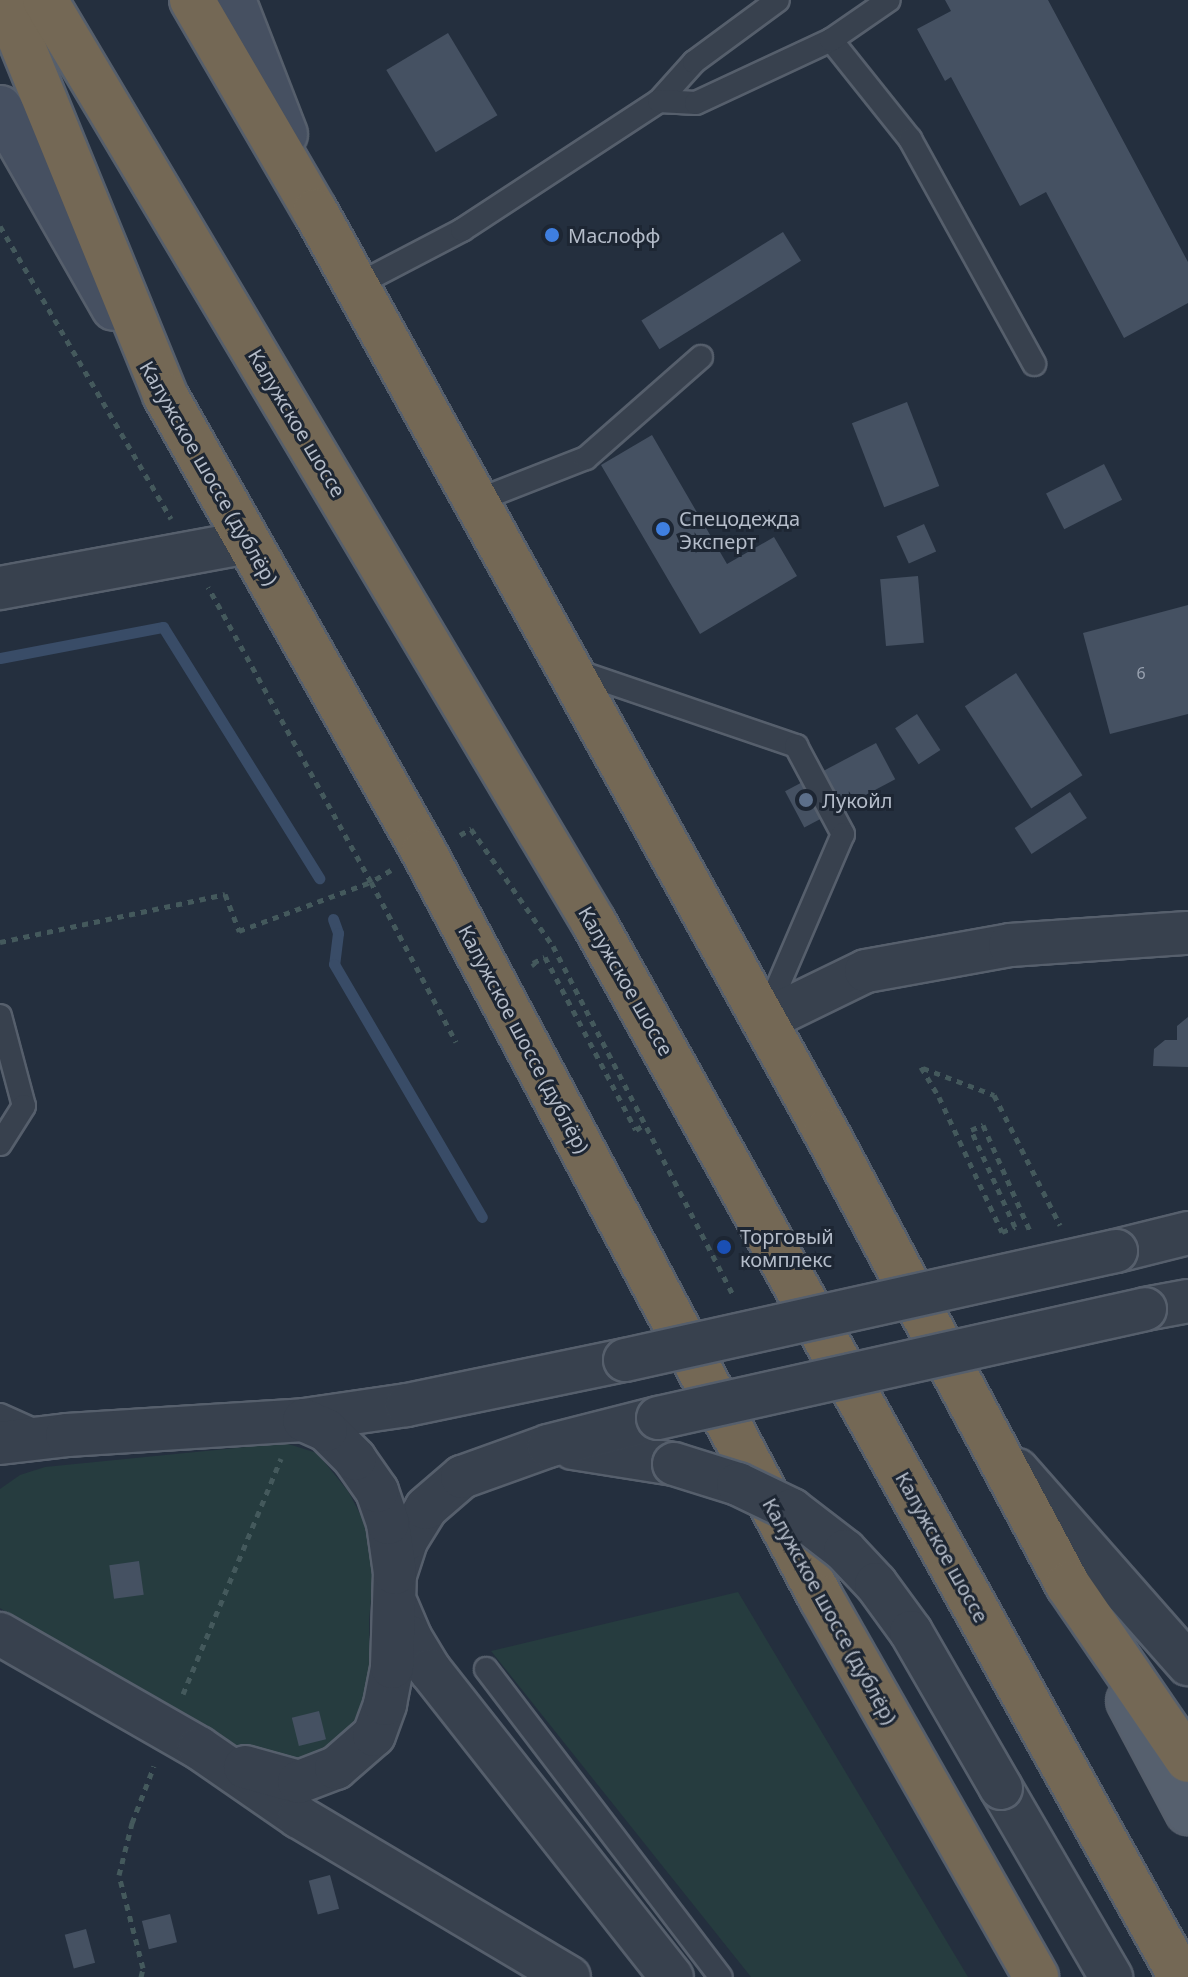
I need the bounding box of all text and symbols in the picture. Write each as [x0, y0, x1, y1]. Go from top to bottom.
place label: Маслофф [568, 223, 660, 247]
marker: Маслофф [543, 226, 561, 244]
street label: Калужское шоссе [243, 345, 351, 501]
street label: Калужское шоссе (дублёр) [135, 357, 283, 589]
place label: Спецодежда Эксперт [679, 506, 800, 553]
marker: Спецодежда Эксперт [654, 520, 672, 538]
house number: 6 [1136, 663, 1146, 683]
place label: Лукойл [822, 788, 892, 812]
marker: Лукойл [797, 791, 815, 809]
street label: Калужское шоссе [574, 902, 678, 1060]
street label: Калужское шоссе (дублёр) [454, 921, 594, 1157]
place label: Торговый комплекс [740, 1224, 834, 1271]
marker: Торговый комплекс [715, 1238, 733, 1256]
street label: Калужское шоссе [891, 1468, 993, 1626]
street label: Калужское шоссе (дублёр) [758, 1494, 902, 1728]

